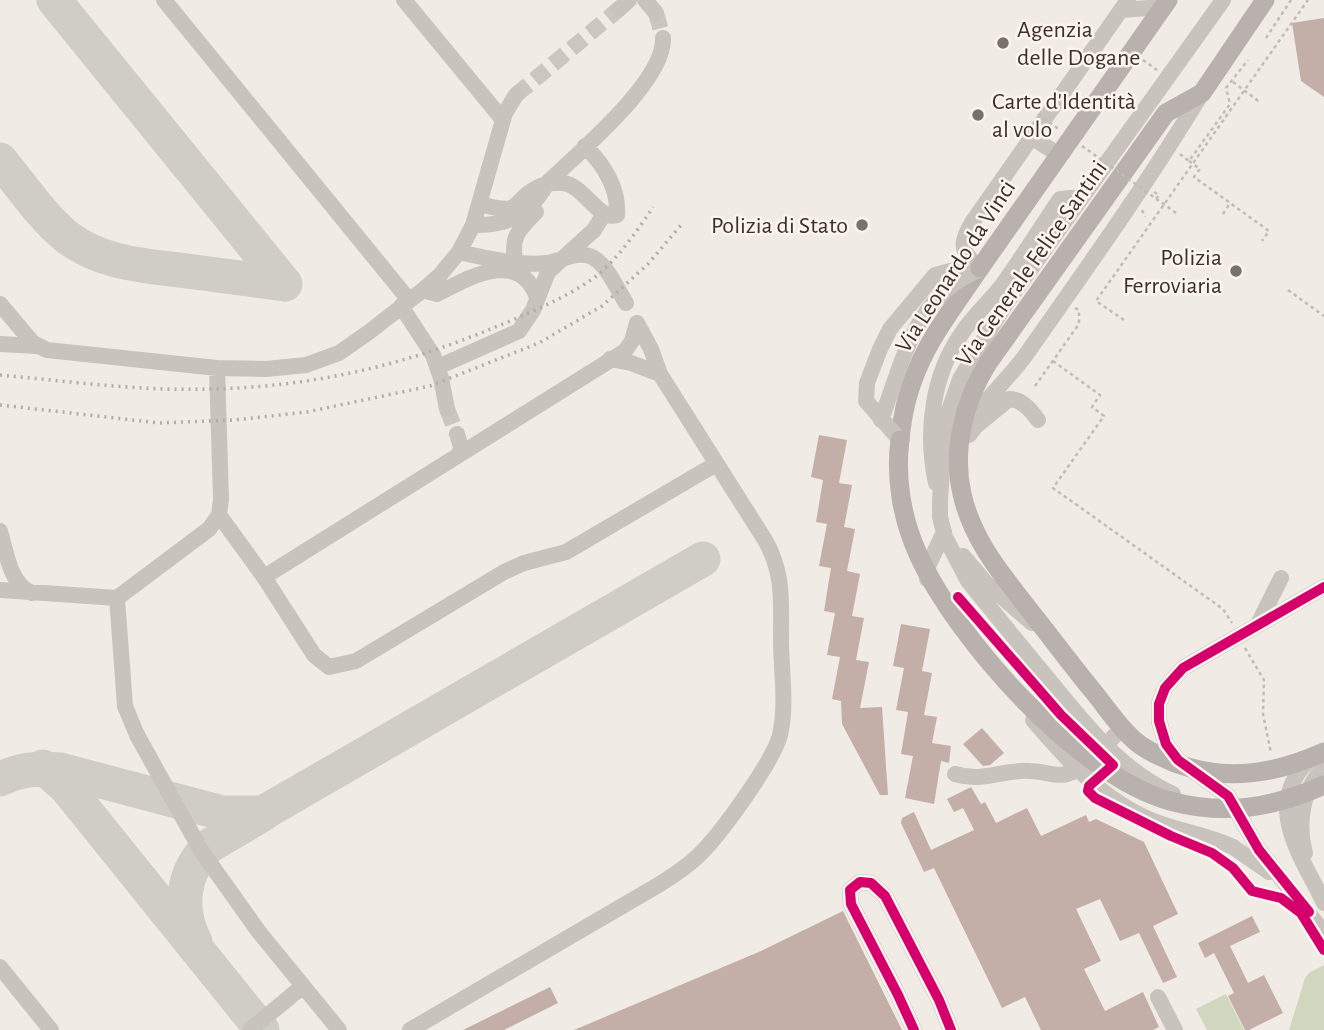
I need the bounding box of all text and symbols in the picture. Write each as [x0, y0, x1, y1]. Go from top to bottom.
place label: Agenzia delle Dogane [1017, 18, 1140, 70]
marker: Agenzia delle Dogane [995, 35, 1011, 51]
place label: Carte d'Identità al volo [992, 90, 1136, 142]
marker: Carte d'Identità al volo [970, 107, 986, 123]
street label: Via Generale Felice Santini [952, 156, 1112, 371]
street label: Via Leonardo da Vinci [891, 176, 1020, 357]
place label: Polizia di Stato [711, 214, 848, 238]
marker: Polizia di Stato [854, 217, 870, 233]
place label: Polizia Ferroviaria [1123, 246, 1222, 298]
marker: Polizia Ferroviaria [1228, 263, 1244, 279]

